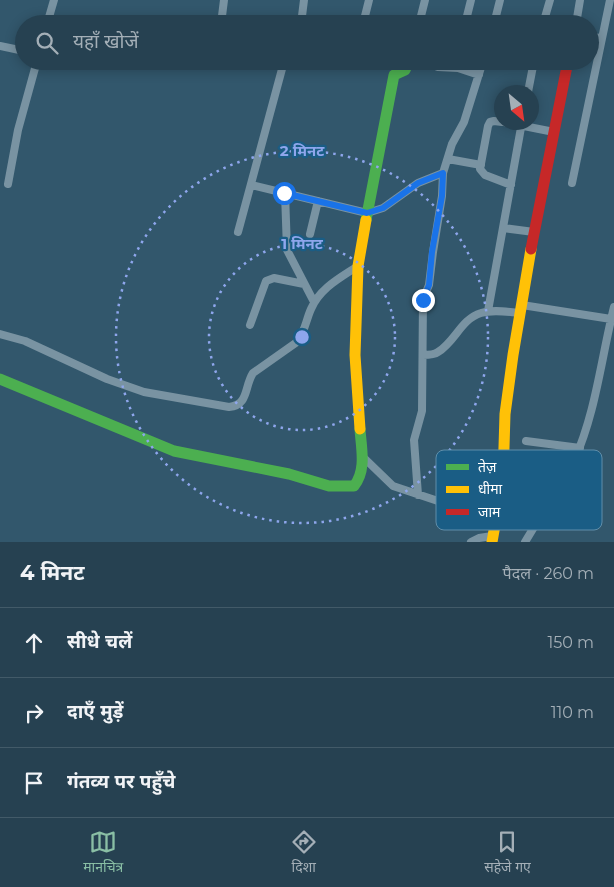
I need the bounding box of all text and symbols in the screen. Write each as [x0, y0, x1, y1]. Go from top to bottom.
search box [15, 15, 599, 70]
icon: search [33, 29, 61, 57]
text: यहाँ खोजें [73, 30, 139, 53]
north arrow [494, 85, 539, 130]
text: 2 मिनट [280, 141, 325, 160]
route start [273, 182, 296, 205]
text: 1 मिनट [281, 234, 324, 253]
route end [412, 289, 435, 312]
centre of rings [293, 328, 311, 346]
legend [436, 450, 602, 530]
text: तेज़ [478, 458, 497, 476]
text: धीमा [478, 480, 503, 498]
text: जाम [478, 503, 501, 521]
text: 4 मिनट [20, 560, 85, 585]
text: पैदल · 260 m [503, 564, 594, 583]
icon: ahead [20, 629, 48, 657]
text: सीधे चलें [67, 630, 132, 653]
text: 150 m [547, 633, 594, 652]
icon: right [20, 699, 48, 727]
text: दाएँ मुड़ें [67, 700, 123, 723]
text: 110 m [551, 703, 594, 722]
icon: arrive [20, 769, 48, 797]
text: गंतव्य पर पहुँचे [67, 770, 175, 793]
tab: मानचित्र [83, 828, 123, 878]
tab: दिशा [290, 828, 318, 878]
tab: सहेजे गए [484, 828, 531, 878]

